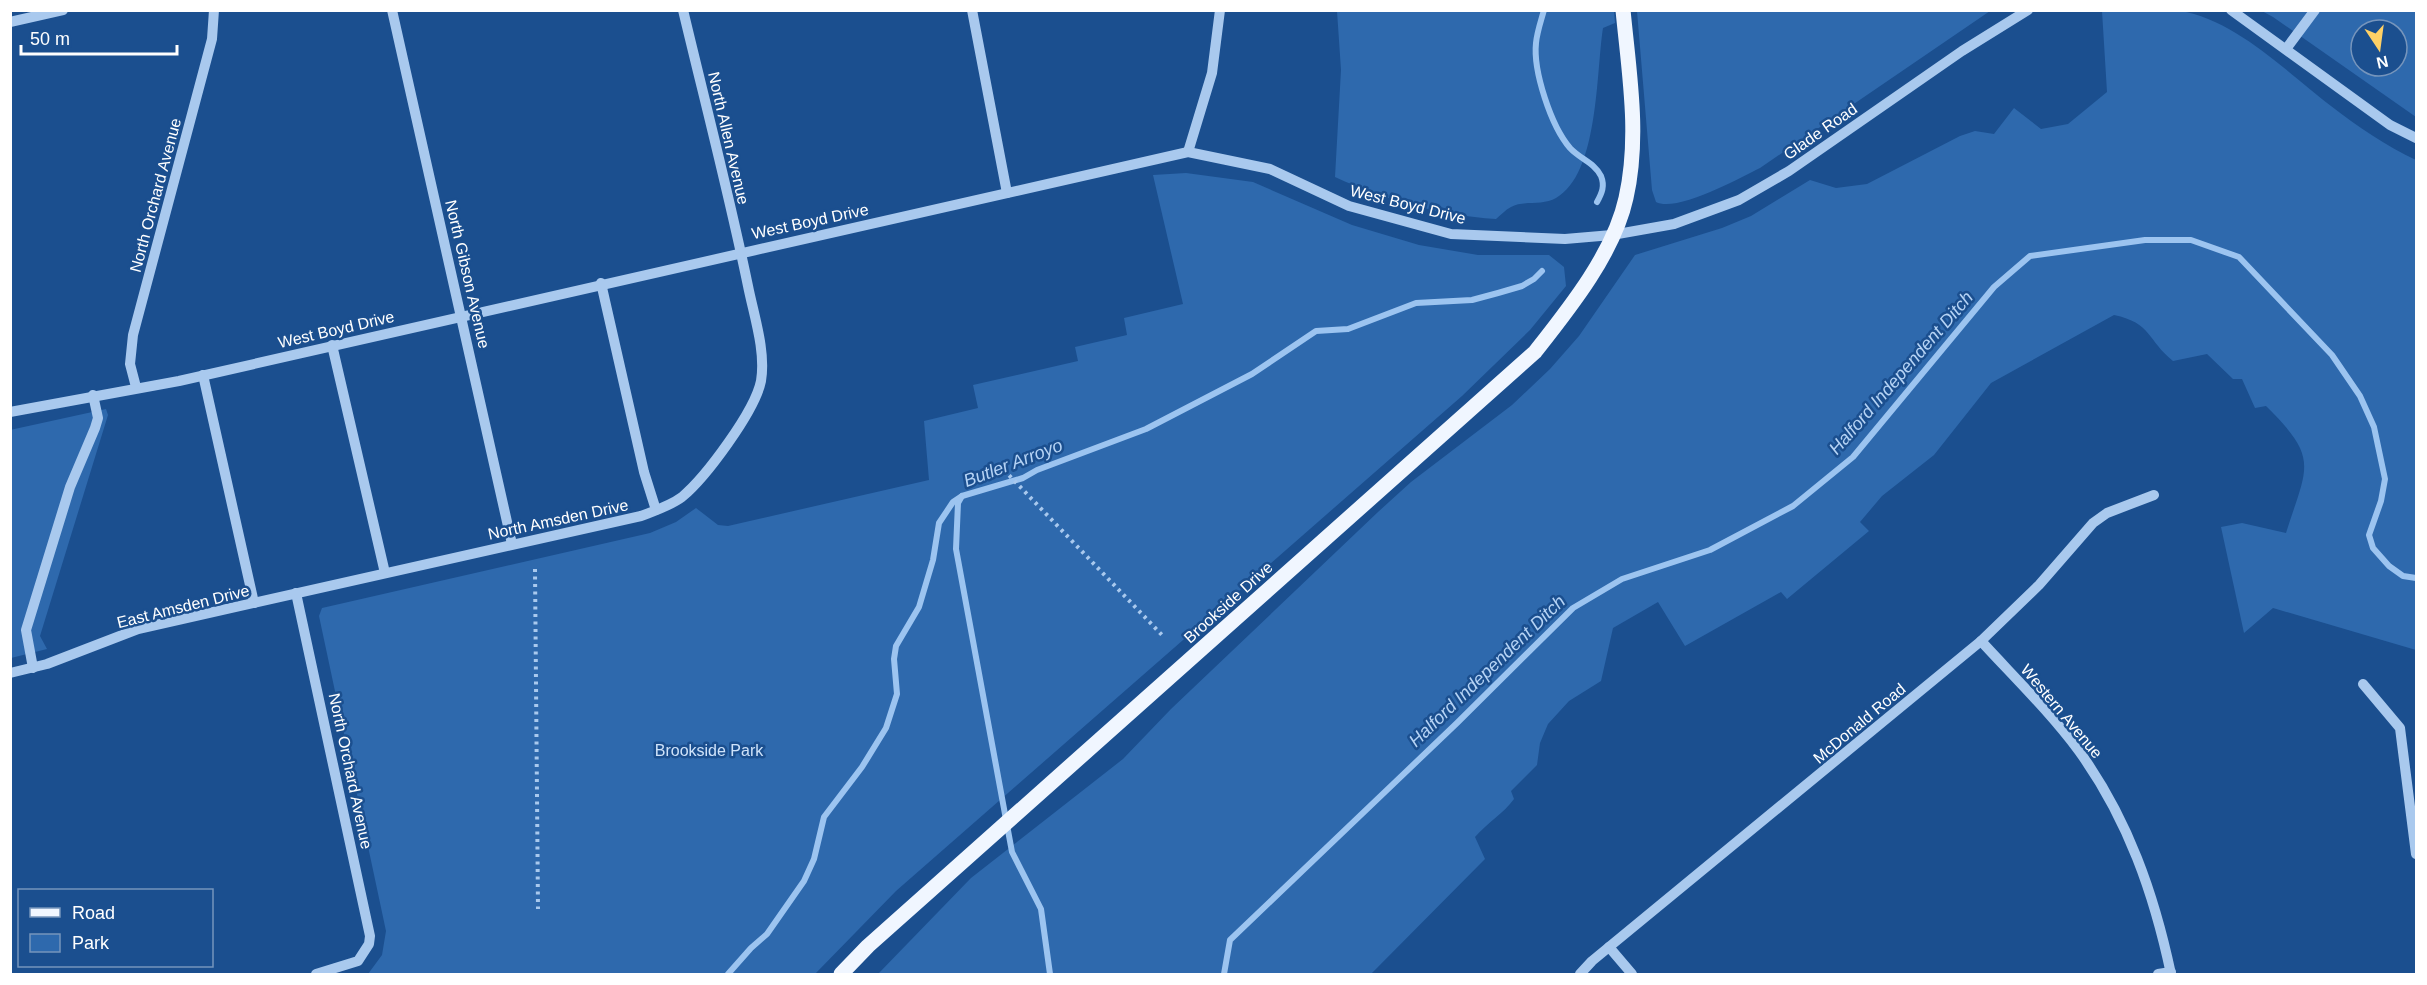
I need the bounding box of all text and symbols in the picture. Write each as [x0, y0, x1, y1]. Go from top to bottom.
scale bar [21, 18, 177, 56]
north arrow [2349, 18, 2409, 78]
text: 50 m [30, 29, 70, 49]
text: N [2375, 53, 2390, 72]
street label: North Allen Avenue [705, 70, 752, 206]
street label: Glade Road [1780, 100, 1860, 163]
street label: North Orchard Avenue [127, 116, 184, 274]
street label: West Boyd Drive [1348, 182, 1468, 227]
street label: North Gibson Avenue [442, 198, 493, 350]
street label: West Boyd Drive [750, 201, 870, 242]
water label: Halford Independent Ditch [1825, 288, 1977, 458]
street label: West Boyd Drive [276, 308, 396, 351]
water label: Butler Arroyo [961, 435, 1065, 491]
street label: North Amsden Drive [486, 496, 630, 543]
street label: Brookside Drive [1181, 558, 1276, 646]
street label: East Amsden Drive [115, 582, 251, 631]
water label: Halford Independent Ditch [1405, 591, 1569, 751]
street label: Western Avenue [2018, 661, 2106, 762]
street label: McDonald Road [1810, 680, 1909, 767]
street label: North Orchard Avenue [326, 692, 375, 851]
park label: Brookside Park [655, 742, 764, 759]
legend [18, 889, 213, 967]
text: Road [72, 903, 115, 923]
text: Park [72, 933, 110, 953]

